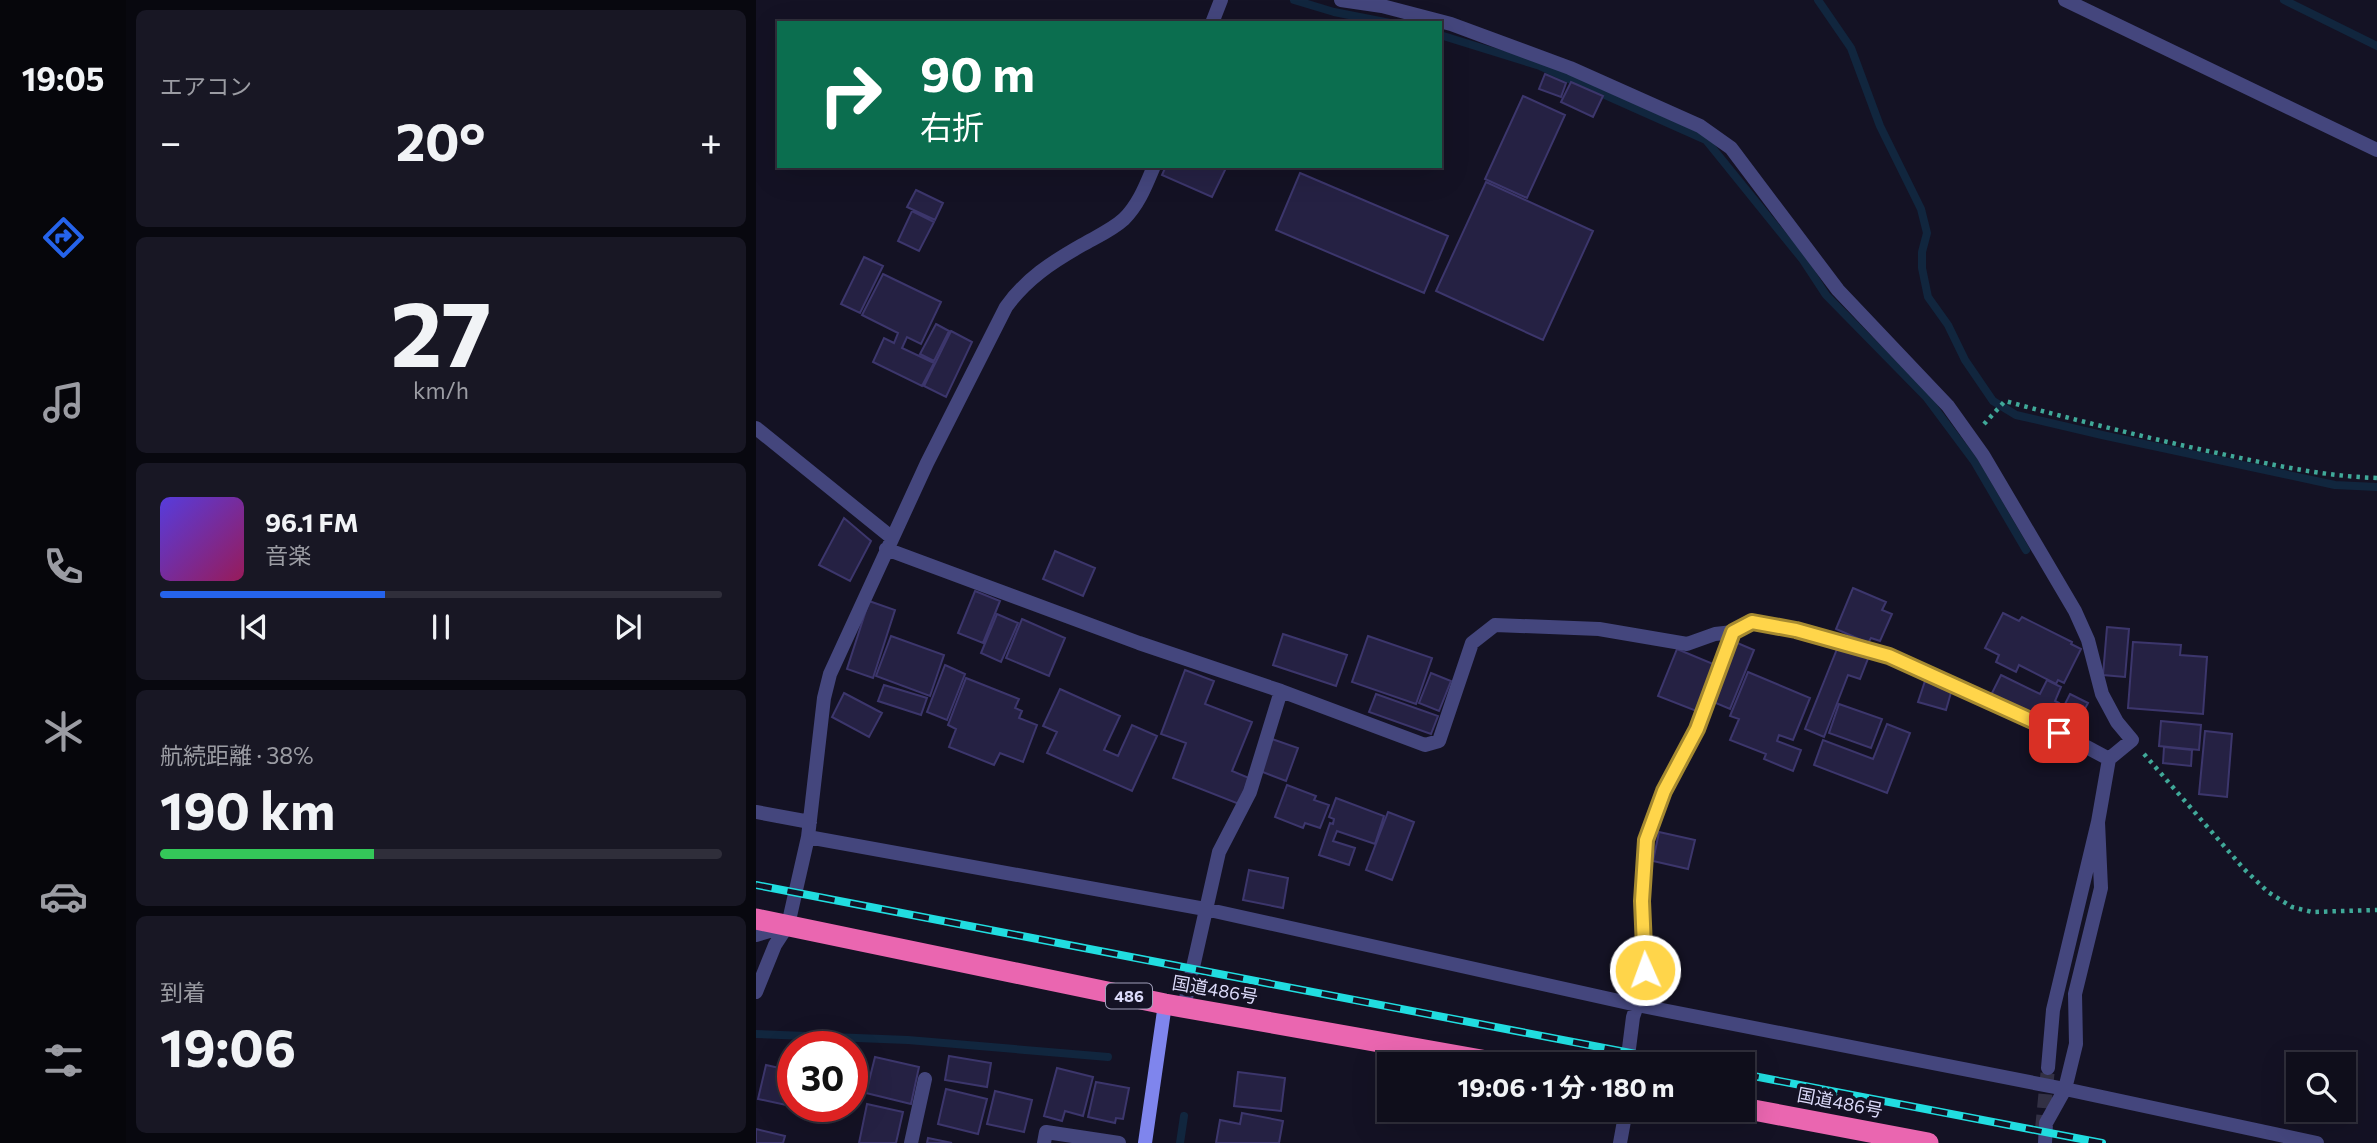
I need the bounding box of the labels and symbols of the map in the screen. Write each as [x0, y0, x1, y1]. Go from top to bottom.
pin [2029, 703, 2089, 763]
position arrow [1608, 933, 1682, 1007]
street label: 国道486号 [1171, 971, 1260, 1007]
road number: 486 [1106, 984, 1152, 1008]
speed limit sign: 30 [777, 1031, 868, 1122]
street label: 国道486号 [1796, 1083, 1885, 1121]

